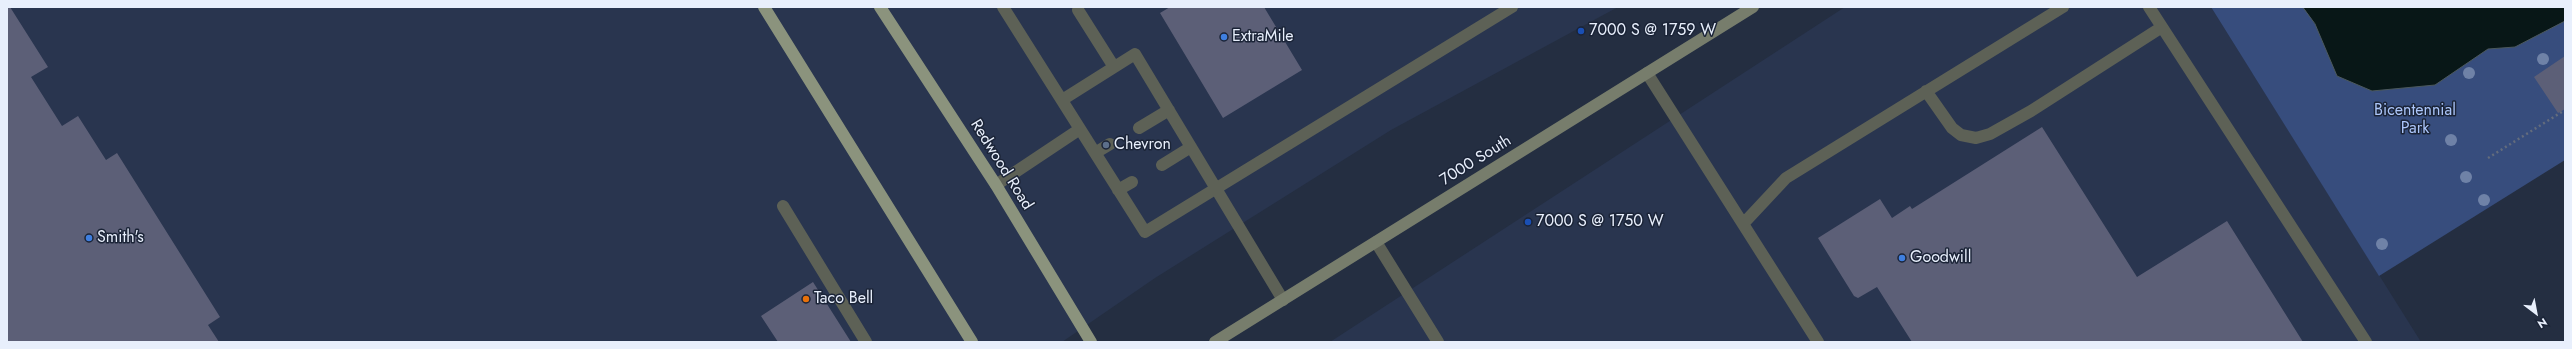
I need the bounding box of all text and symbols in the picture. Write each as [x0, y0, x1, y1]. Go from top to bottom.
place label: 7000 S @ 1759 W [1589, 21, 1716, 41]
marker: 7000 S @ 1759 W [1576, 26, 1586, 36]
place label: ExtraMile [1232, 27, 1294, 47]
marker: ExtraMile [1219, 32, 1229, 42]
park label: Bicentennial Park [2374, 101, 2456, 139]
street label: Redwood Road [966, 116, 1036, 214]
street label: 7000 South [1437, 132, 1515, 190]
place label: Chevron [1114, 135, 1171, 155]
marker: Chevron [1101, 140, 1111, 150]
place label: 7000 S @ 1750 W [1536, 212, 1664, 232]
marker: 7000 S @ 1750 W [1523, 217, 1533, 227]
place label: Smith's [97, 228, 144, 248]
marker: Smith's [84, 233, 94, 243]
place label: Goodwill [1910, 248, 1971, 268]
marker: Goodwill [1897, 253, 1907, 263]
place label: Taco Bell [814, 289, 873, 309]
north arrow [2516, 293, 2556, 333]
marker: Taco Bell [801, 294, 811, 304]
text: N [2534, 314, 2550, 332]

